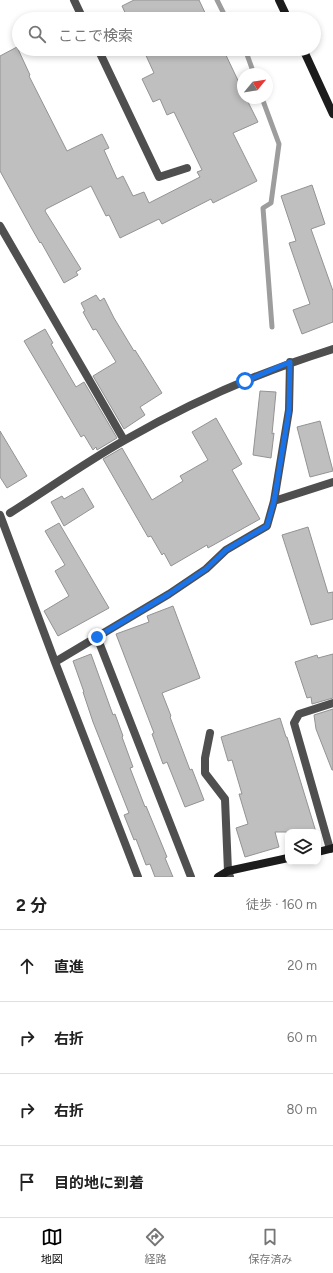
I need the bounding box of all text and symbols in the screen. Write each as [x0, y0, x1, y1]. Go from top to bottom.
search box [12, 12, 321, 56]
icon: search [26, 23, 48, 45]
text: ここで検索 [58, 27, 133, 45]
north arrow [237, 68, 273, 104]
route start [236, 372, 254, 390]
route end [88, 628, 106, 646]
map controls [285, 829, 321, 865]
button: layers [285, 829, 321, 865]
text: 2 分 [16, 895, 47, 915]
text: 徒歩 · 160 m [246, 897, 317, 912]
icon: ahead [16, 955, 38, 977]
text: 直進 [54, 958, 84, 976]
text: 20 m [287, 958, 317, 973]
icon: right [16, 1027, 38, 1049]
text: 右折 [54, 1030, 84, 1048]
text: 60 m [287, 1030, 317, 1045]
icon: right [16, 1099, 38, 1121]
text: 右折 [54, 1102, 84, 1120]
text: 80 m [286, 1102, 317, 1117]
icon: arrive [16, 1171, 38, 1193]
text: 目的地に到着 [54, 1174, 144, 1192]
tab: 地図 [41, 1226, 63, 1266]
tab: 経路 [144, 1226, 166, 1266]
tab: 保存済み [248, 1226, 292, 1266]

